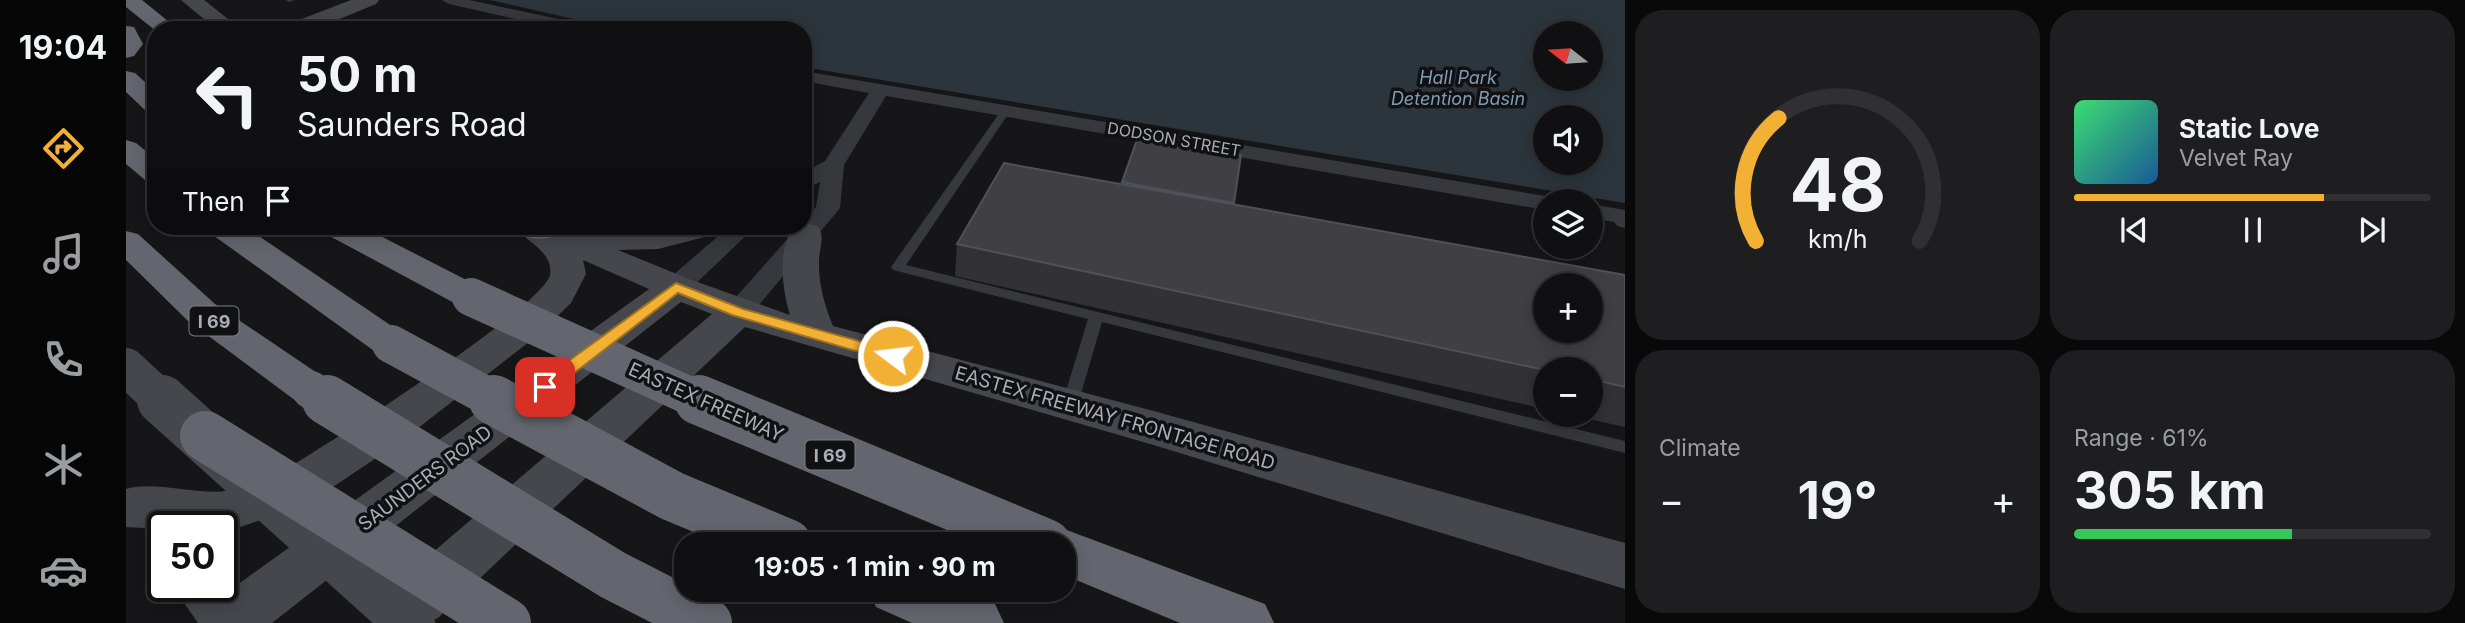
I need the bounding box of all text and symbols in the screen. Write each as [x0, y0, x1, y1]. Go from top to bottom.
north arrow [1533, 21, 1603, 91]
map controls [1533, 21, 1603, 427]
text: 19:04 [19, 28, 107, 67]
text: 50 m [297, 45, 418, 104]
icon: left [182, 49, 273, 140]
water label: Hall Park Detention Basin [1391, 67, 1525, 109]
text: Saunders Road [297, 105, 527, 144]
button: sound [1533, 105, 1603, 175]
text: Static Love [2179, 113, 2320, 144]
street label: DODSON STREET [1106, 117, 1242, 161]
icon: directions [39, 124, 88, 173]
text: 48 [1789, 140, 1886, 229]
text: Velvet Ray [2179, 144, 2293, 172]
icon: arrive [259, 182, 297, 220]
text: Then [182, 186, 245, 217]
button: layers [1533, 189, 1603, 259]
icon: previous [2115, 211, 2153, 249]
icon: pause [2234, 211, 2272, 249]
icon: next [2353, 211, 2391, 249]
text: km/h [1808, 224, 1867, 254]
icon: music [39, 229, 88, 278]
button: + [1533, 273, 1603, 343]
road number: I 69 [190, 306, 238, 335]
position arrow [856, 319, 930, 393]
icon: phone [39, 335, 88, 384]
pin [515, 357, 575, 417]
street label: EASTEX FREEWAY [625, 357, 787, 447]
button: − [1533, 357, 1603, 427]
street label: EASTEX FREEWAY FRONTAGE ROAD [952, 361, 1278, 475]
icon: arrive [526, 368, 564, 406]
street label: SAUNDERS ROAD [354, 420, 496, 536]
text: Range · 61% [2074, 424, 2208, 452]
text: Climate [1659, 434, 1741, 462]
icon: climate [39, 440, 88, 489]
road number: I 69 [806, 440, 854, 470]
text: 305 km [2074, 459, 2266, 522]
text: 19° [1797, 469, 1878, 532]
text: − [1659, 477, 1684, 523]
text: + [1991, 477, 2016, 523]
speed limit sign: 50 [147, 511, 238, 602]
icon: car [39, 546, 88, 595]
text: 19:05 · 1 min · 90 m [754, 551, 996, 582]

